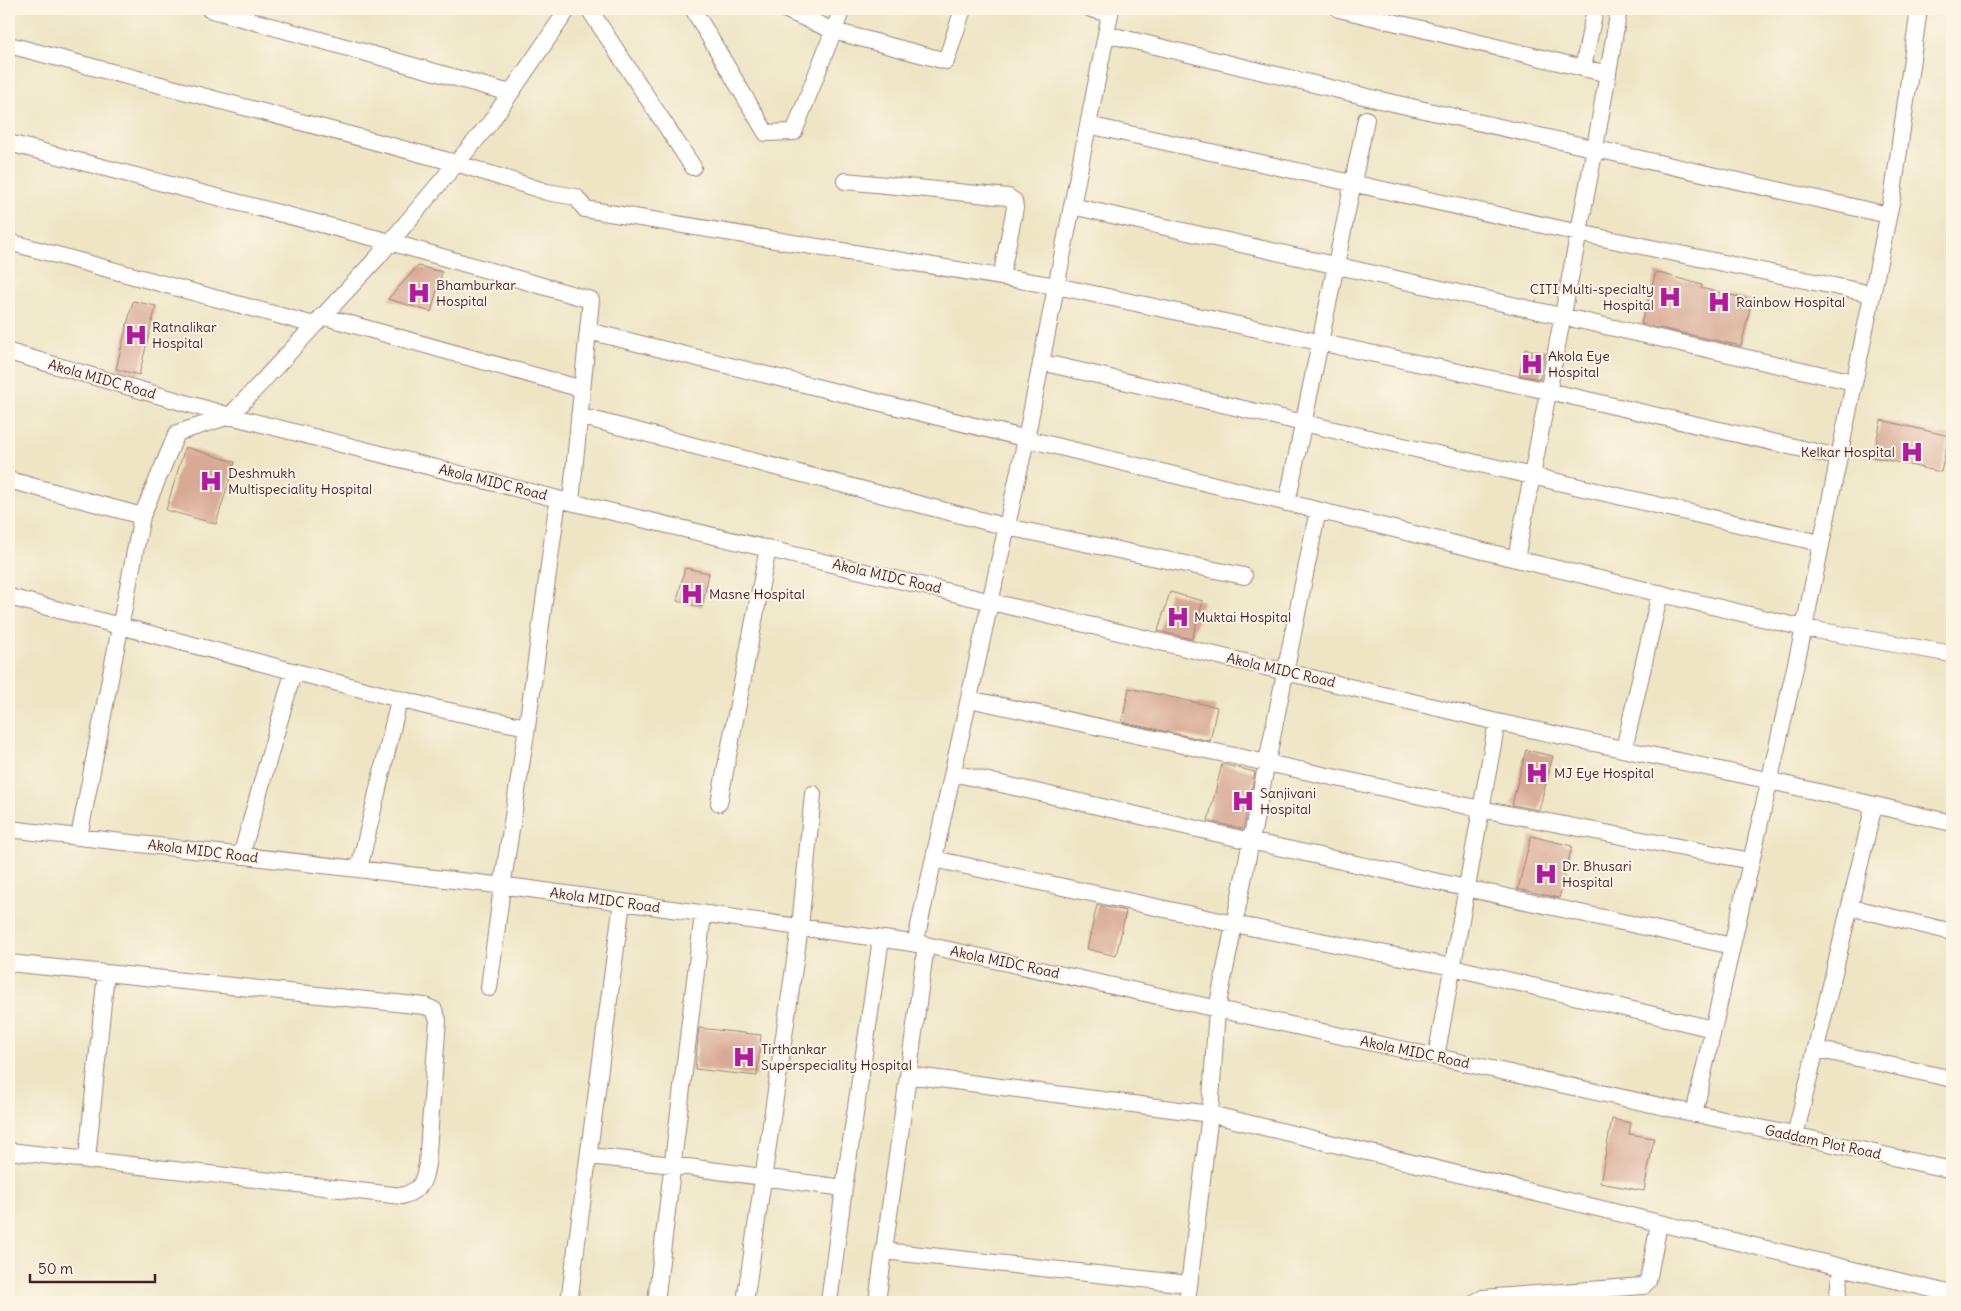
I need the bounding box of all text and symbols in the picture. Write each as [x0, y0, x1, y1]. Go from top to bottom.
place label: Bhamburkar Hospital [436, 276, 516, 310]
hospital icon: Bhamburkar Hospital [406, 280, 432, 306]
place label: CITI Multi-specialty Hospital [1530, 280, 1654, 314]
hospital icon: CITI Multi-specialty Hospital [1657, 284, 1683, 310]
hospital icon: Rainbow Hospital [1706, 289, 1732, 315]
place label: Rainbow Hospital [1736, 293, 1845, 311]
place label: Ratnalikar Hospital [152, 318, 217, 352]
hospital icon: Ratnalikar Hospital [123, 322, 149, 348]
place label: Akola Eye Hospital [1548, 347, 1610, 381]
hospital icon: Akola Eye Hospital [1519, 351, 1545, 377]
street label: Akola MIDC Road [46, 355, 158, 403]
hospital icon: Kelkar Hospital [1899, 439, 1925, 465]
place label: Kelkar Hospital [1801, 443, 1895, 461]
street label: Akola MIDC Road [437, 460, 549, 504]
place label: Deshmukh Multispeciality Hospital [228, 464, 372, 498]
hospital icon: Deshmukh Multispeciality Hospital [198, 468, 224, 494]
street label: Akola MIDC Road [831, 555, 943, 597]
hospital icon: Masne Hospital [679, 581, 705, 607]
place label: Masne Hospital [709, 585, 805, 603]
hospital icon: Muktai Hospital [1165, 604, 1191, 630]
place label: Muktai Hospital [1194, 608, 1291, 626]
street label: Akola MIDC Road [1225, 649, 1337, 691]
hospital icon: MJ Eye Hospital [1524, 760, 1550, 786]
place label: MJ Eye Hospital [1554, 764, 1654, 782]
place label: Sanjivani Hospital [1260, 784, 1316, 818]
hospital icon: Sanjivani Hospital [1230, 788, 1256, 814]
street label: Akola MIDC Road [147, 835, 259, 867]
place label: Dr. Bhusari Hospital [1562, 857, 1632, 891]
hospital icon: Dr. Bhusari Hospital [1533, 861, 1559, 887]
street label: Akola MIDC Road [549, 883, 661, 917]
street label: Akola MIDC Road [949, 942, 1061, 982]
street label: Akola MIDC Road [1359, 1032, 1471, 1072]
place label: Tirthankar Superspeciality Hospital [761, 1040, 912, 1074]
hospital icon: Tirthankar Superspeciality Hospital [731, 1044, 757, 1070]
street label: Gaddam Plot Road [1763, 1121, 1883, 1163]
scale bar [30, 1251, 155, 1283]
text: 50 m [38, 1259, 73, 1278]

